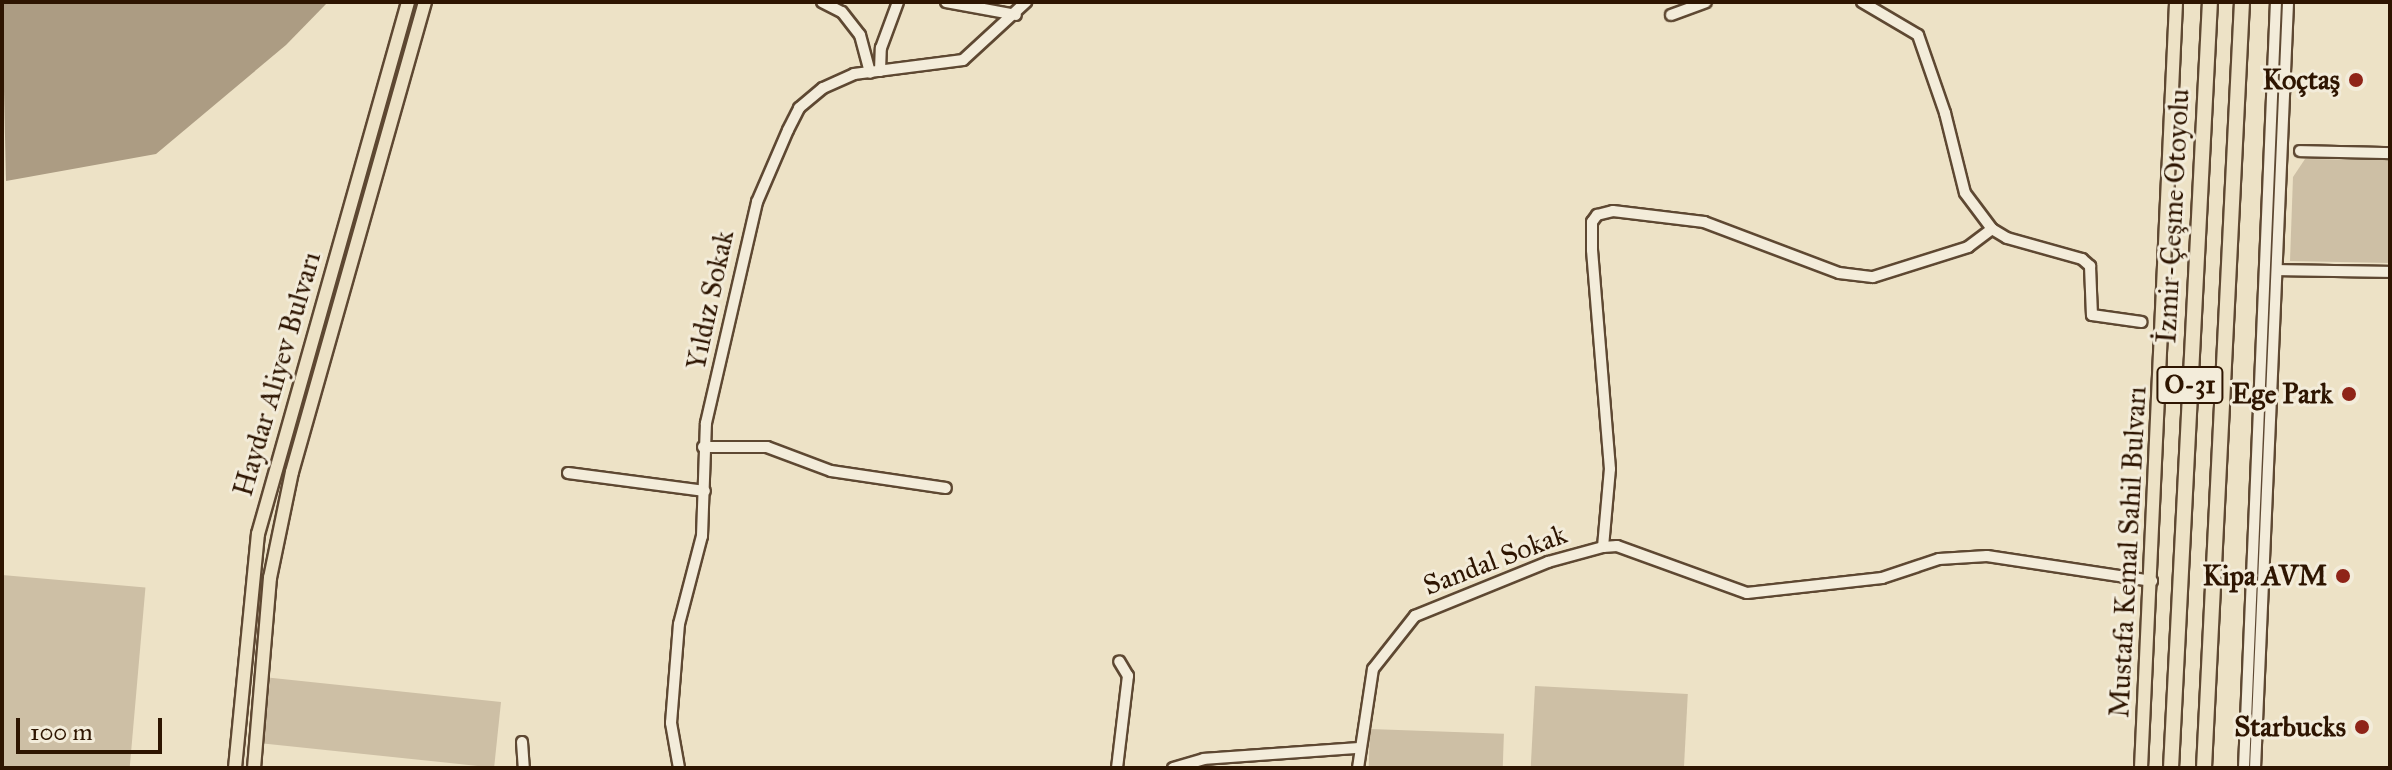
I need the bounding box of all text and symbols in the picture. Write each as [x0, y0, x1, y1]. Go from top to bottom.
place label: Koçtaş [2262, 63, 2340, 97]
marker: Koçtaş [2347, 71, 2365, 89]
street label: İzmir-Çeşme Otoyolu [2150, 88, 2196, 344]
street label: Yıldız Sokak [679, 227, 741, 373]
street label: Haydar Aliyev Bulvarı [226, 248, 328, 500]
road number: O-31 [2156, 363, 2224, 407]
place label: Ege Park [2232, 377, 2333, 411]
street label: Mustafa Kemal Sahil Bulvarı [2103, 385, 2153, 719]
marker: Ege Park [2340, 385, 2358, 403]
street label: Sandal Sokak [1419, 517, 1571, 603]
place label: Kipa AVM [2203, 559, 2327, 593]
marker: Kipa AVM [2334, 567, 2352, 585]
scale bar [20, 702, 166, 752]
place label: Starbucks [2234, 710, 2346, 744]
text: 100 m [30, 717, 93, 747]
marker: Starbucks [2353, 718, 2371, 736]

